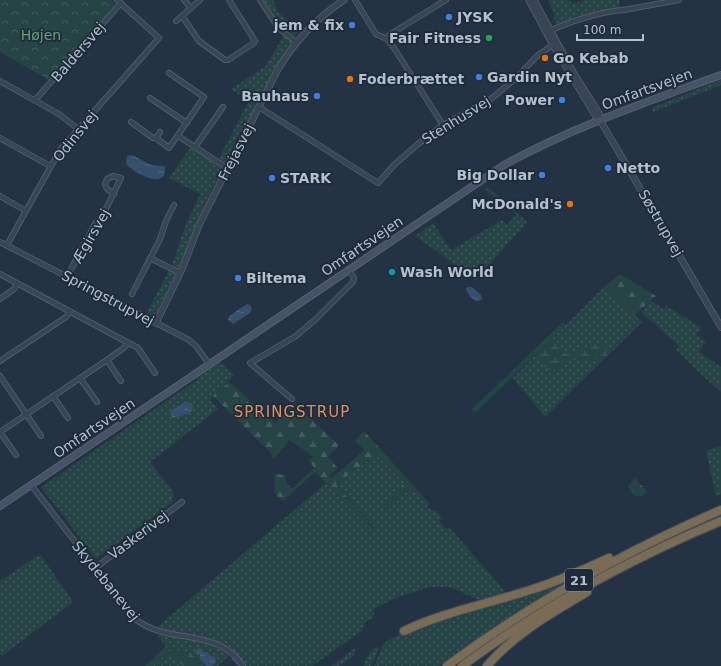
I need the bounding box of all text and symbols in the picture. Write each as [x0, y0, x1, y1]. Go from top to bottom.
place label: JYSK [456, 9, 494, 25]
marker: JYSK [444, 12, 454, 22]
scale bar [577, 16, 643, 42]
place label: jem & fix [273, 17, 344, 33]
street label: Baldersvej [48, 19, 108, 85]
marker: jem & fix [347, 20, 357, 30]
text: 100 m [583, 23, 621, 37]
park label: Højen [21, 27, 61, 43]
place label: Fair Fitness [389, 30, 481, 46]
marker: Fair Fitness [484, 33, 494, 43]
place label: Go Kebab [553, 50, 629, 66]
marker: Go Kebab [540, 53, 550, 63]
street label: Omfartsvejen [600, 65, 694, 113]
place label: Gardin Nyt [487, 69, 572, 85]
place label: Foderbrættet [358, 71, 465, 87]
marker: Gardin Nyt [474, 72, 484, 82]
marker: Foderbrættet [345, 74, 355, 84]
place label: Bauhaus [241, 88, 309, 104]
marker: Bauhaus [312, 91, 322, 101]
place label: Power [505, 92, 554, 108]
street label: Stenhusvej [419, 93, 493, 147]
marker: Power [557, 95, 567, 105]
street label: Odinsvej [50, 107, 100, 165]
street label: Frejasvej [215, 121, 257, 183]
place label: Netto [616, 160, 661, 176]
marker: Netto [603, 163, 613, 173]
place label: Big Dollar [456, 167, 534, 183]
place label: STARK [280, 170, 332, 186]
marker: Big Dollar [537, 170, 547, 180]
marker: STARK [267, 173, 277, 183]
street label: Søstrupvej [635, 187, 687, 259]
place label: McDonald's [472, 196, 562, 212]
marker: McDonald's [565, 199, 575, 209]
street label: Ægirsvej [69, 206, 113, 266]
street label: Omfartsvejen [318, 213, 406, 279]
place label: Wash World [400, 264, 494, 280]
street label: Springstrupvej [59, 267, 157, 329]
marker: Wash World [387, 267, 397, 277]
place label: Biltema [246, 270, 307, 286]
marker: Biltema [233, 273, 243, 283]
street label: Omfartsvejen [50, 395, 138, 461]
district label: SPRINGSTRUP [234, 403, 350, 421]
street label: Vaskerivej [105, 507, 171, 563]
street label: Skydebanevej [69, 538, 143, 624]
road number: 21 [565, 569, 593, 591]

